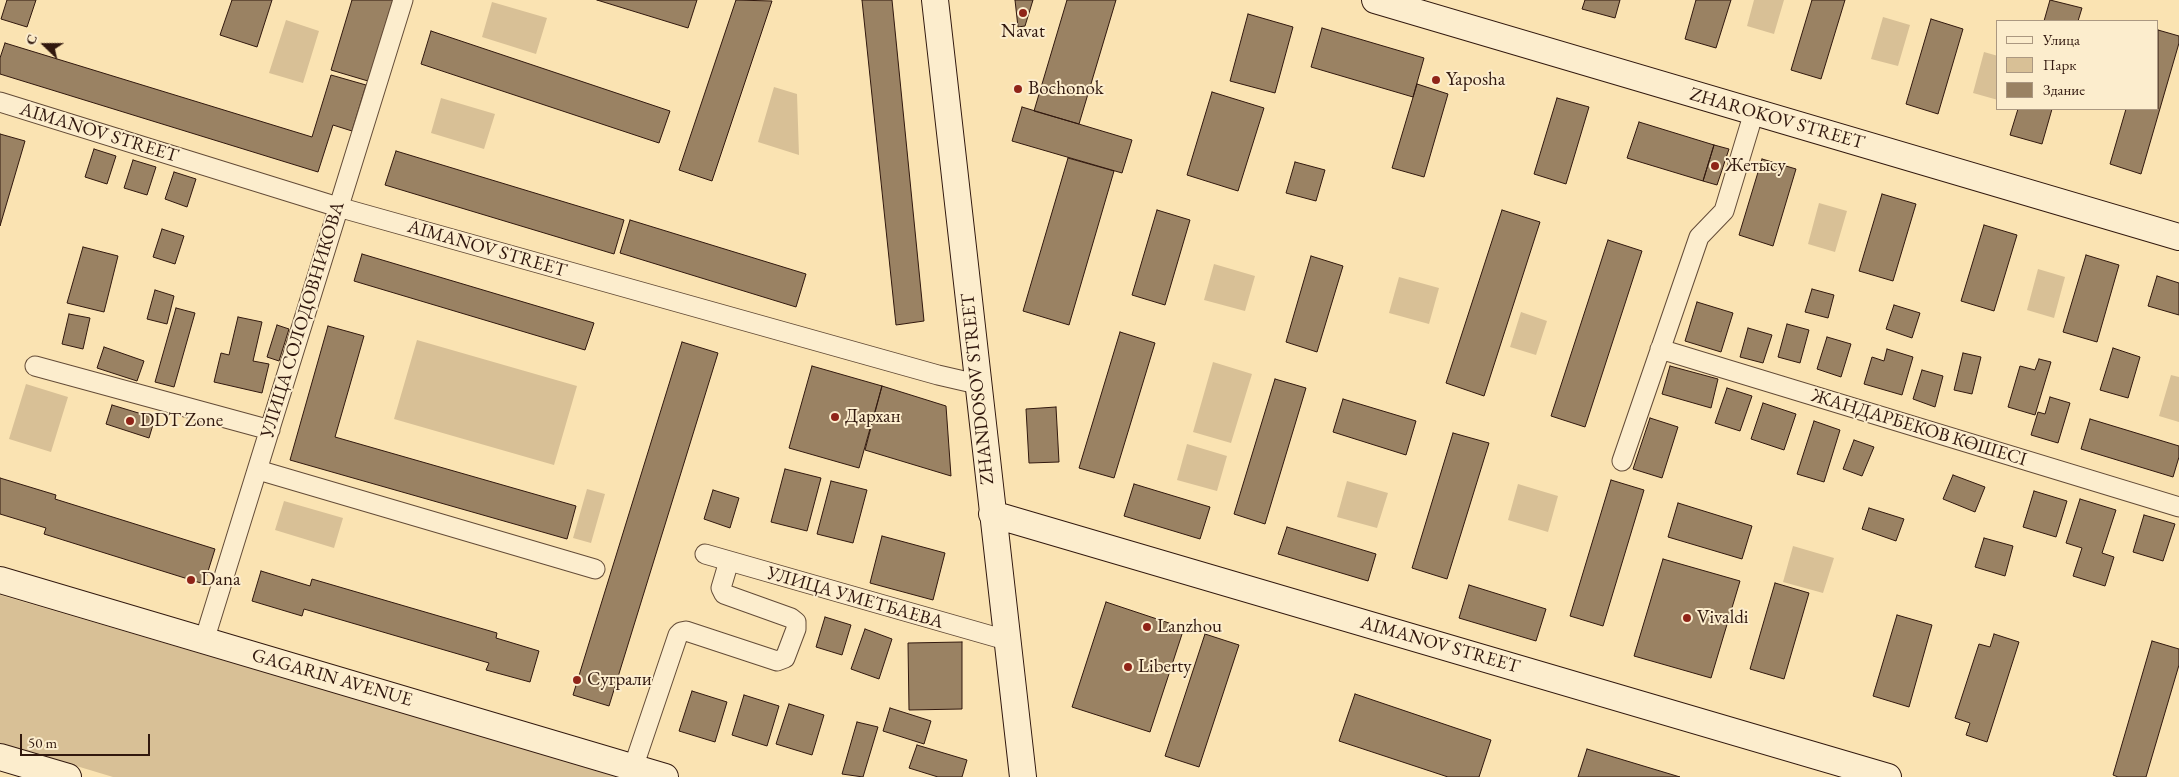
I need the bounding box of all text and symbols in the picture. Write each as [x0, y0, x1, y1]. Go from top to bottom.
marker: Navat [1017, 7, 1029, 19]
north arrow [20, 20, 70, 70]
legend [1996, 20, 2159, 110]
place label: Navat [1001, 21, 1045, 43]
text: Улица [2043, 30, 2080, 49]
text: С [21, 31, 41, 47]
text: Парк [2043, 55, 2076, 74]
place label: Yaposha [1446, 69, 1505, 91]
marker: Yaposha [1430, 74, 1442, 86]
place label: Bochonok [1028, 78, 1104, 100]
text: Здание [2043, 80, 2085, 99]
marker: Bochonok [1012, 83, 1024, 95]
street label: ZHAROKOV STREET [1687, 83, 1867, 155]
street label: AIMANOV STREET [17, 98, 181, 168]
place label: Жетысу [1725, 155, 1786, 177]
marker: Жетысу [1709, 160, 1721, 172]
street label: УЛИЦА СОЛОДОВНИКОВА [256, 199, 350, 441]
street label: AIMANOV STREET [405, 215, 569, 283]
street label: ZHANDOSOV STREET [957, 292, 999, 486]
street label: ЖАНДАРБЕКОВ КӨШЕСІ [1809, 384, 2029, 472]
place label: Дархан [845, 406, 901, 428]
place label: DDT Zone [140, 410, 223, 432]
marker: Дархан [829, 411, 841, 423]
marker: DDT Zone [124, 415, 136, 427]
street label: УЛИЦА УМЕТБАЕВА [764, 562, 946, 634]
place label: Dana [201, 569, 241, 591]
marker: Dana [185, 574, 197, 586]
place label: Vivaldi [1697, 607, 1748, 629]
street label: AIMANOV STREET [1358, 611, 1522, 679]
marker: Vivaldi [1681, 612, 1693, 624]
place label: Lanzhou [1157, 616, 1222, 638]
marker: Lanzhou [1141, 621, 1153, 633]
street label: GAGARIN AVENUE [249, 644, 415, 712]
place label: Liberty [1138, 656, 1192, 678]
marker: Liberty [1122, 661, 1134, 673]
place label: Суграли [587, 669, 652, 691]
marker: Суграли [571, 674, 583, 686]
scale bar [22, 724, 152, 756]
text: 50 m [28, 733, 57, 752]

